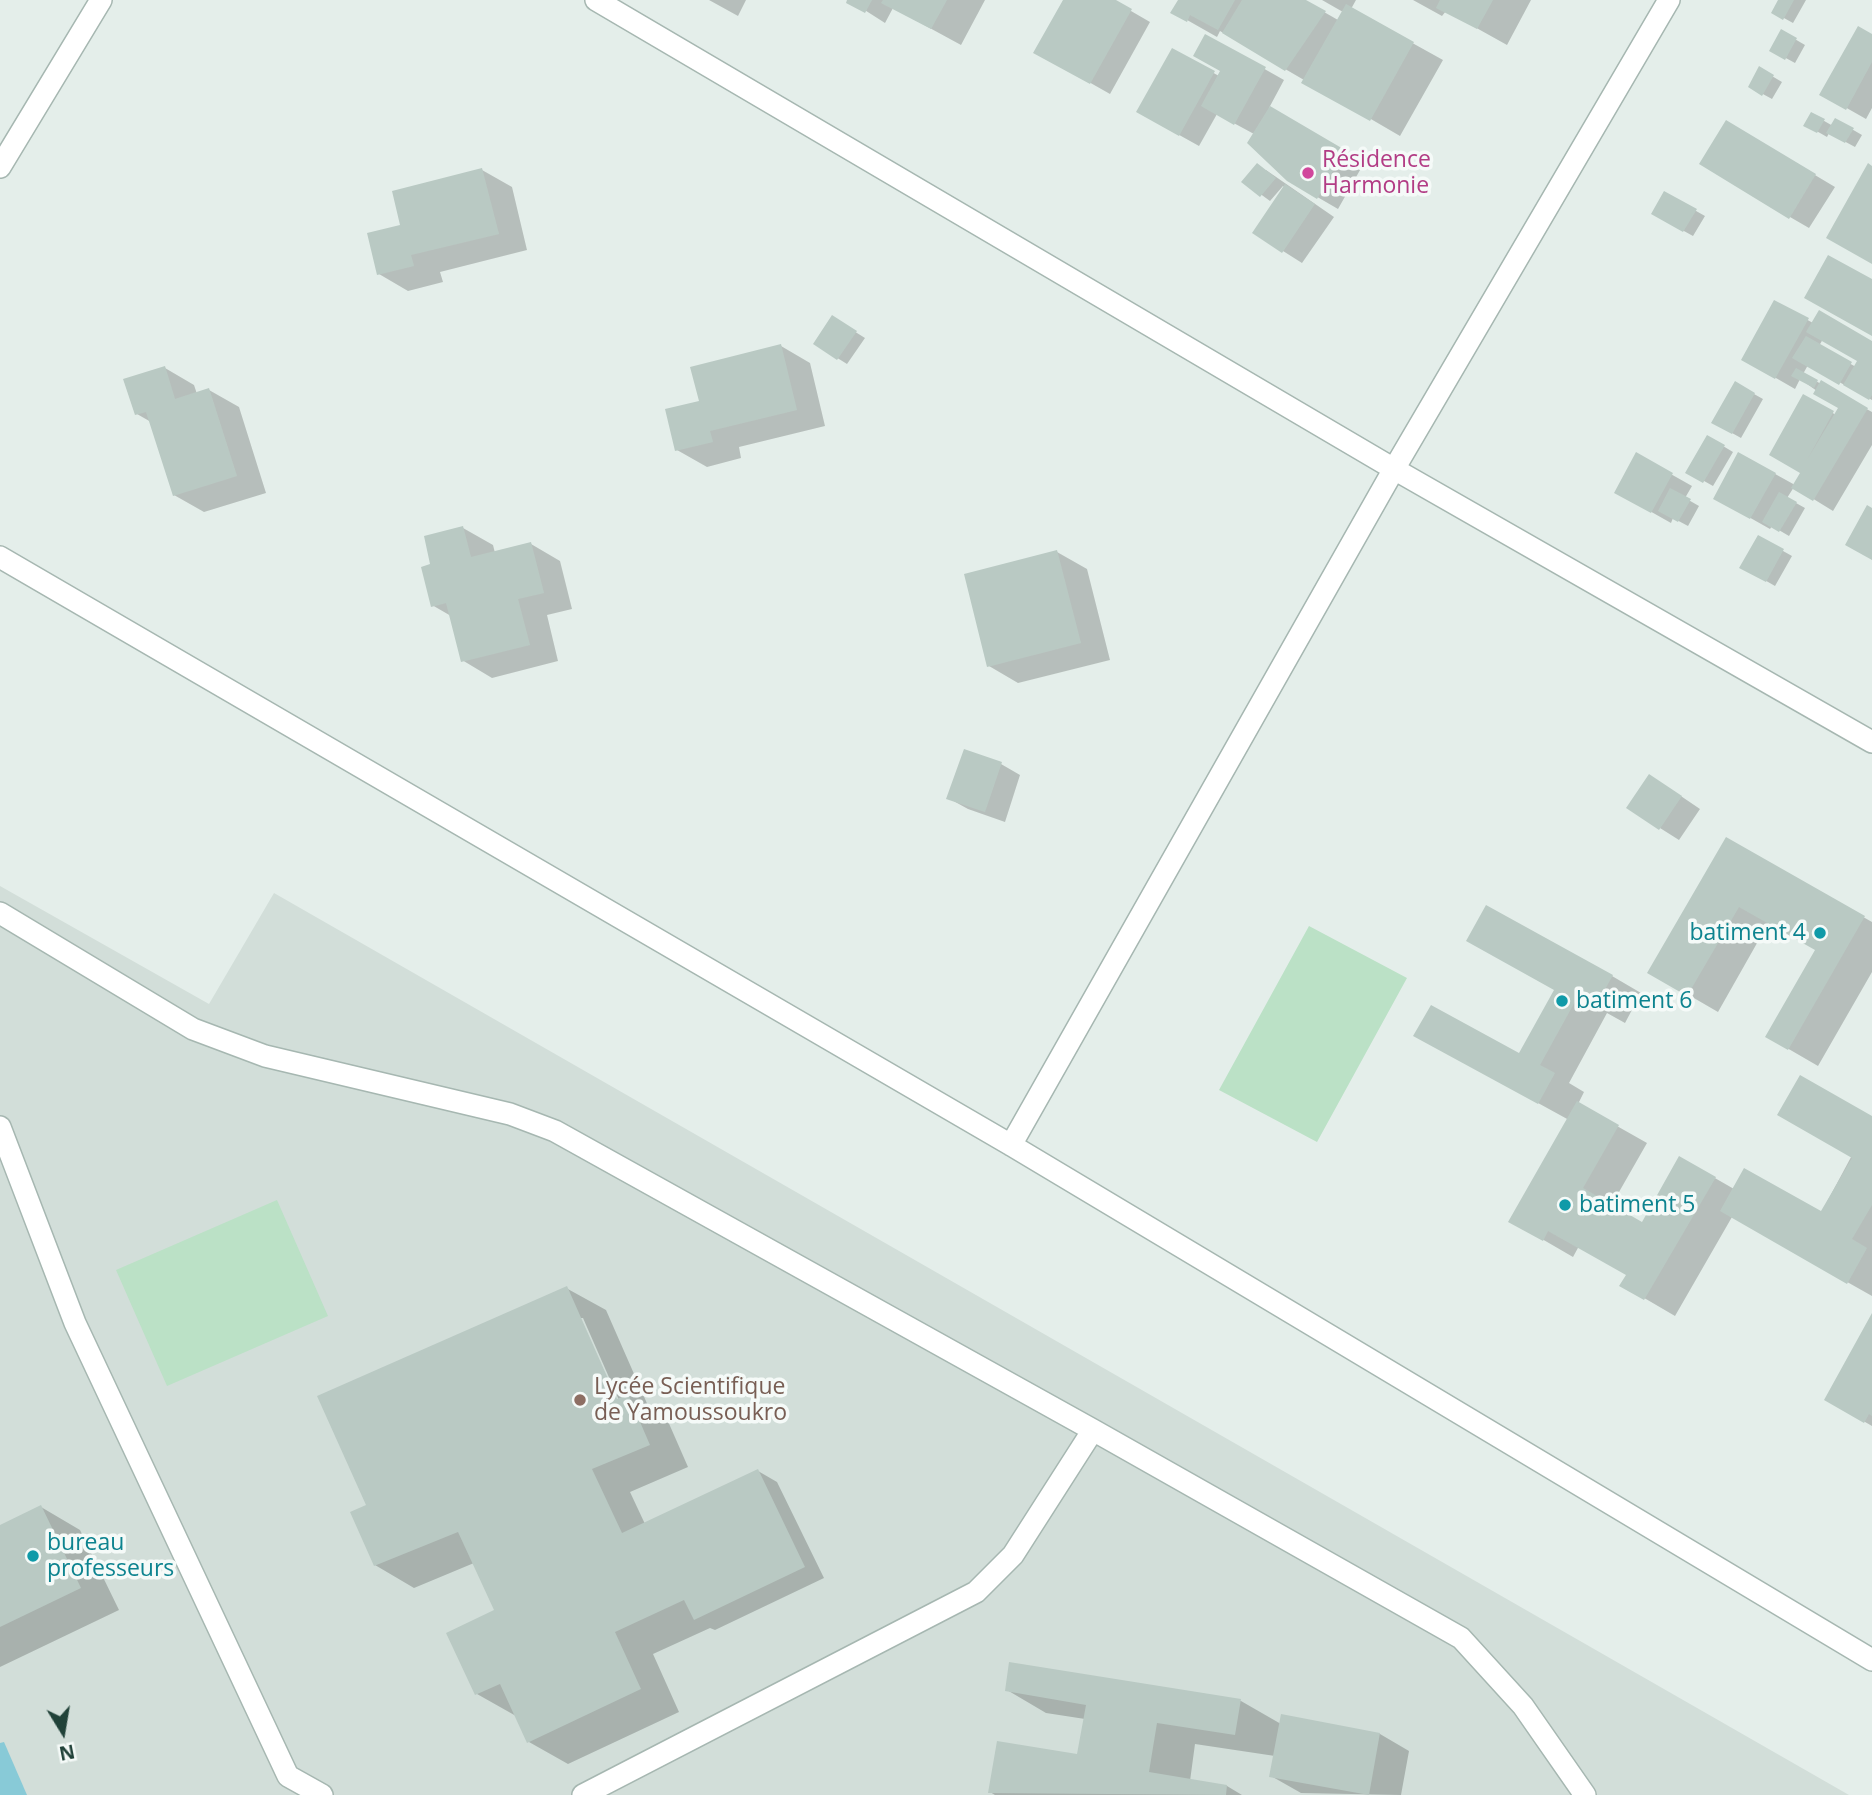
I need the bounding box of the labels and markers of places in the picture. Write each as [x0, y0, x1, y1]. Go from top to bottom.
place label: Résidence Harmonie [1322, 146, 1431, 200]
marker: Résidence Harmonie [1300, 165, 1316, 181]
place label: batiment 4 [1690, 919, 1806, 947]
marker: batiment 4 [1812, 925, 1828, 941]
place label: batiment 6 [1576, 987, 1692, 1015]
marker: batiment 6 [1554, 993, 1570, 1009]
place label: batiment 5 [1579, 1191, 1695, 1219]
marker: batiment 5 [1557, 1197, 1573, 1213]
place label: Lycée Scientifique de Yamoussoukro [594, 1373, 787, 1427]
marker: Lycée Scientifique de Yamoussoukro [572, 1392, 588, 1408]
place label: bureau professeurs [47, 1529, 174, 1583]
marker: bureau professeurs [25, 1548, 41, 1564]

